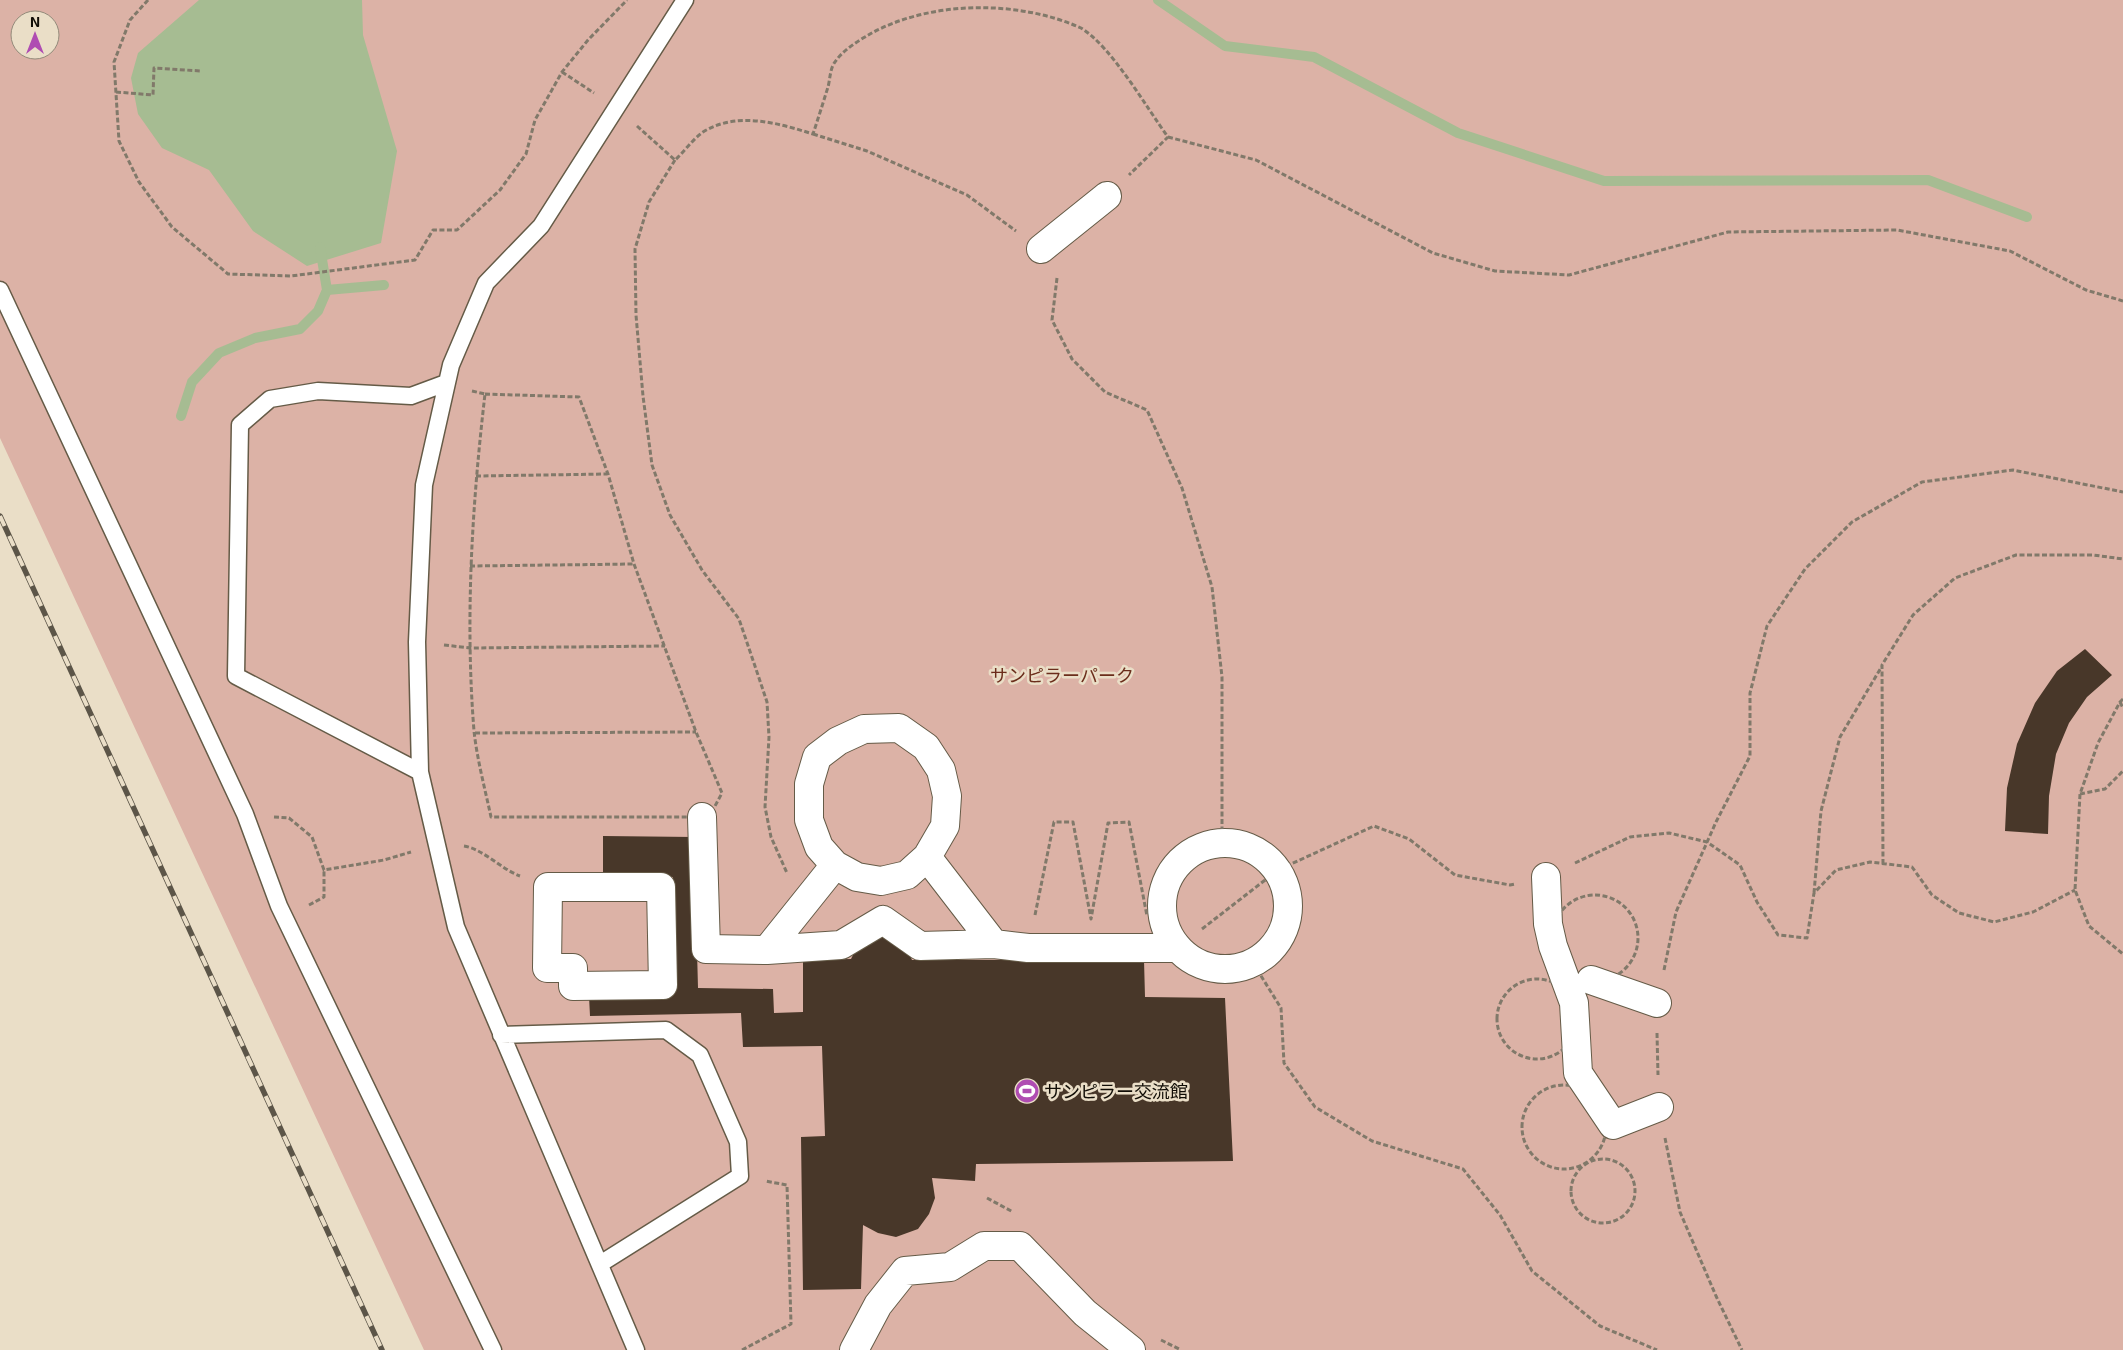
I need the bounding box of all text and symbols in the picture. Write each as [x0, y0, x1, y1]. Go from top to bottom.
north arrow [10, 10, 60, 60]
text: N [30, 13, 40, 30]
park label: サンピラーパーク [990, 664, 1134, 686]
sports icon: サンピラー交流館 [1014, 1078, 1040, 1104]
place label: サンピラー交流館 [1044, 1080, 1188, 1102]

